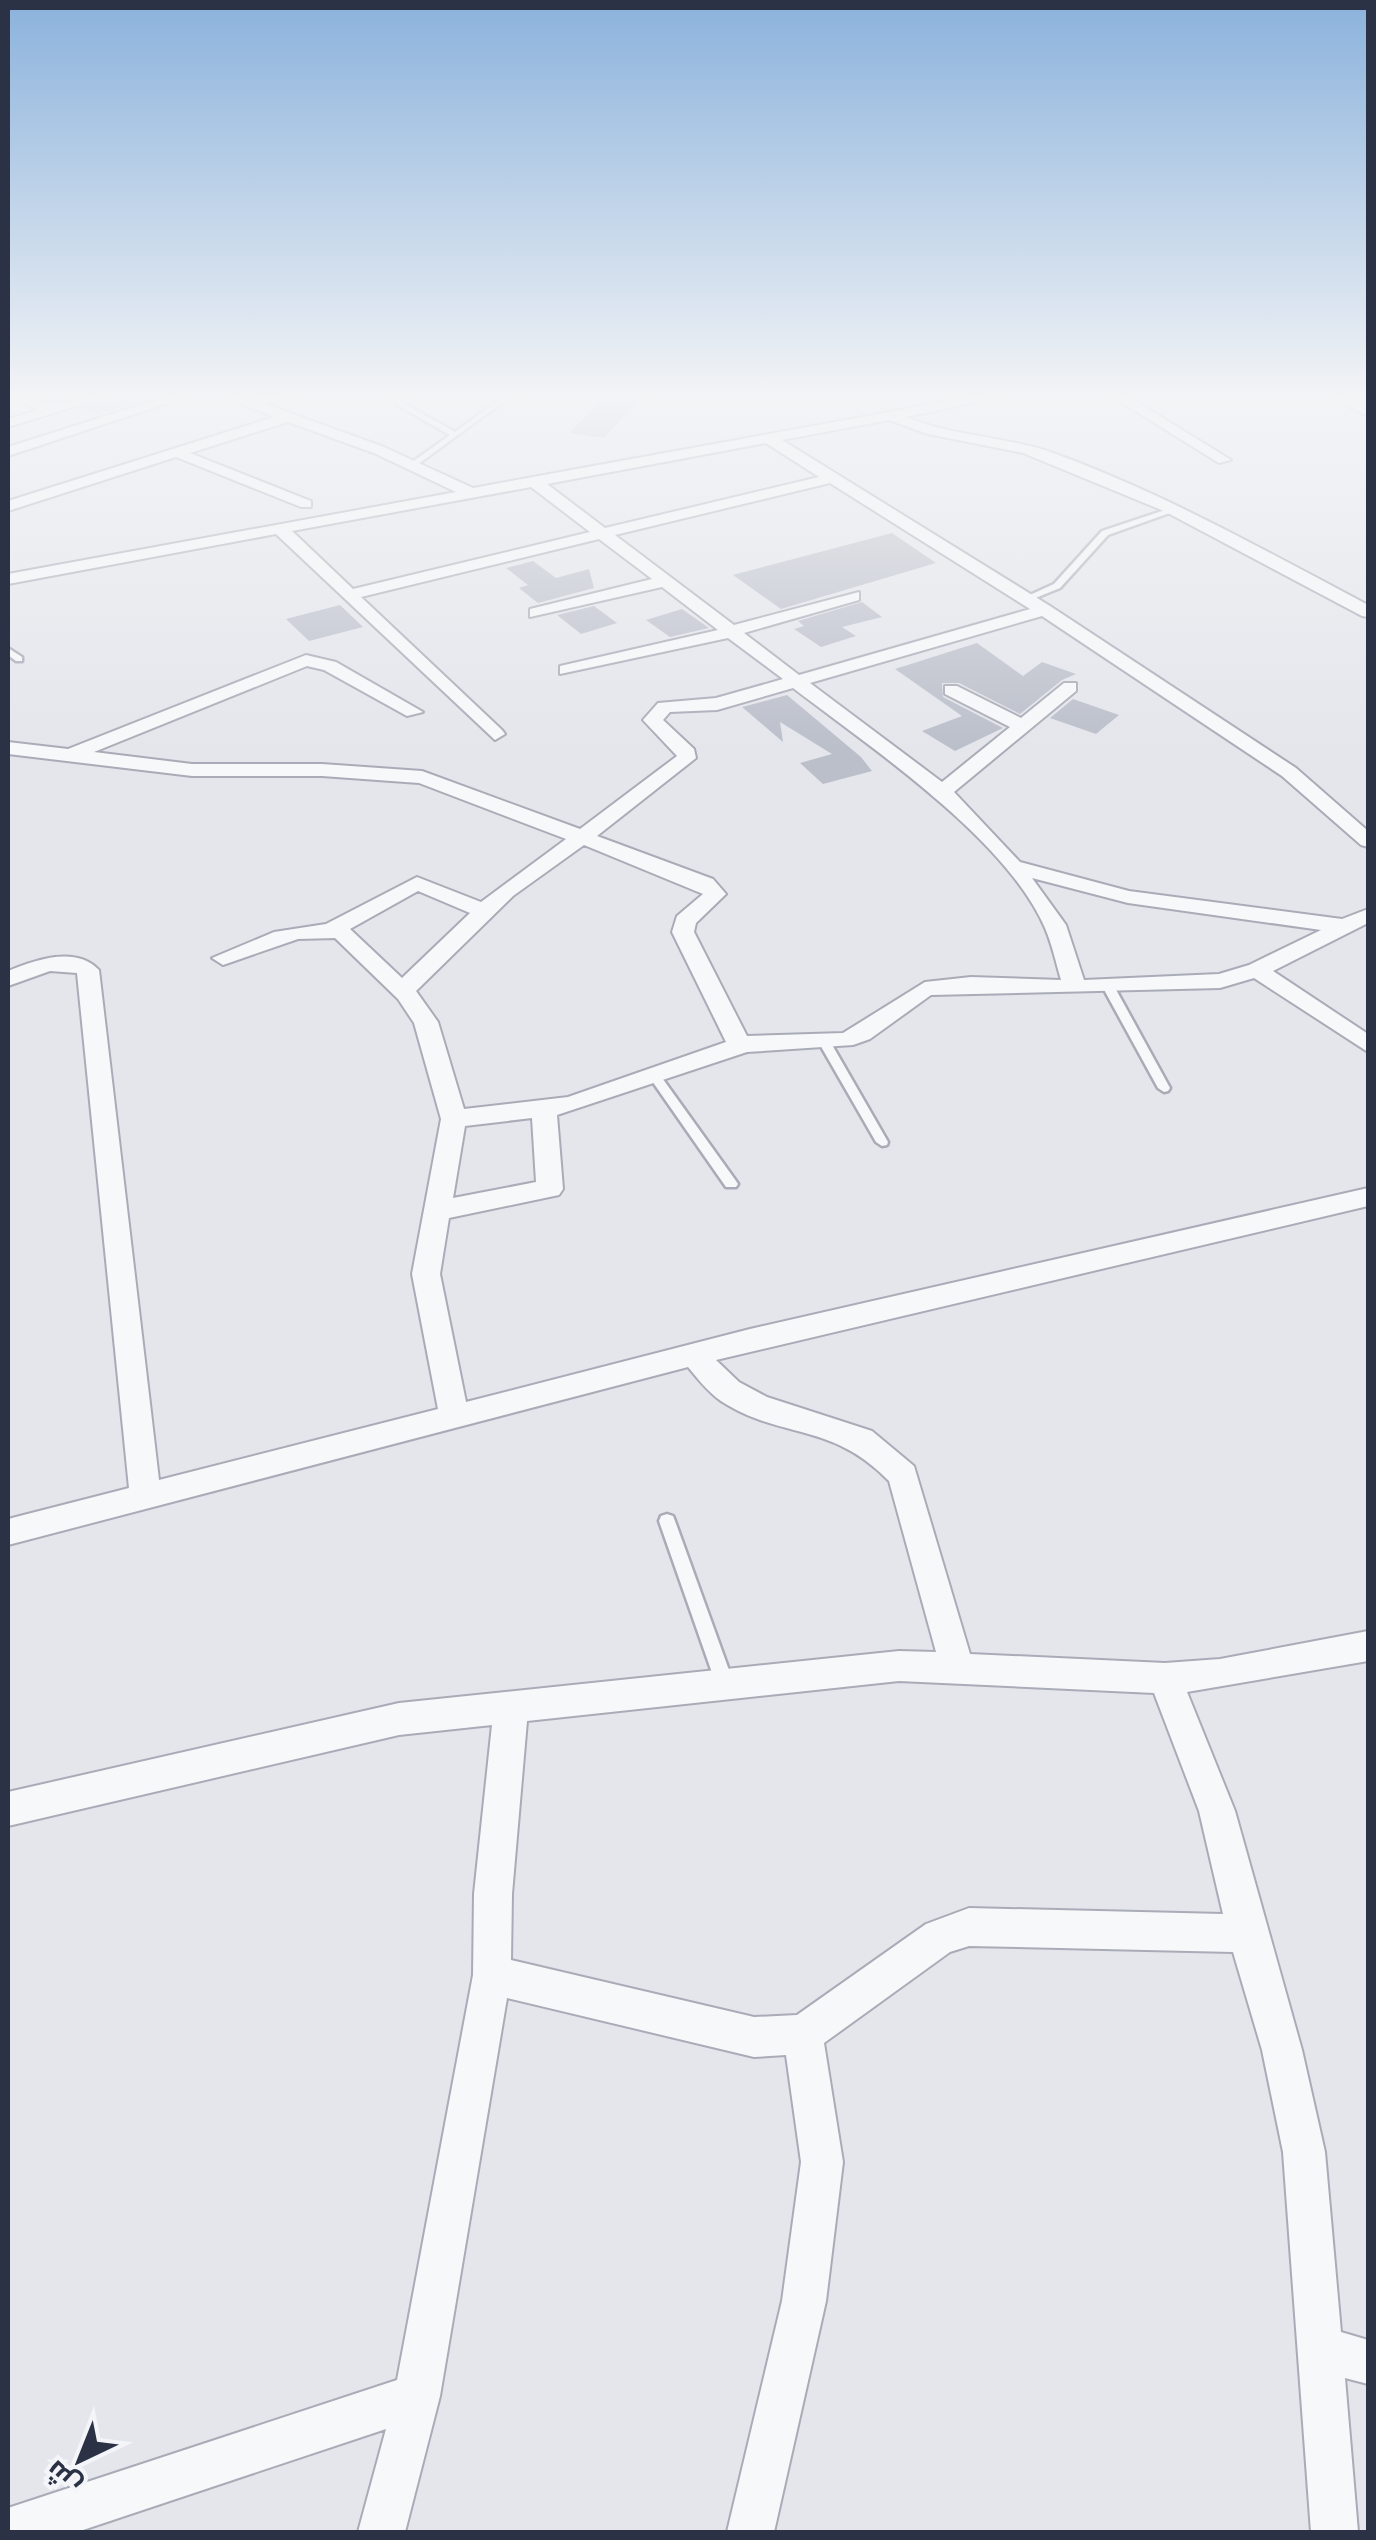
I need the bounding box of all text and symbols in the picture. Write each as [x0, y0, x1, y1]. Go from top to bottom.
north arrow [30, 2410, 130, 2510]
text: ش [39, 2454, 88, 2502]

